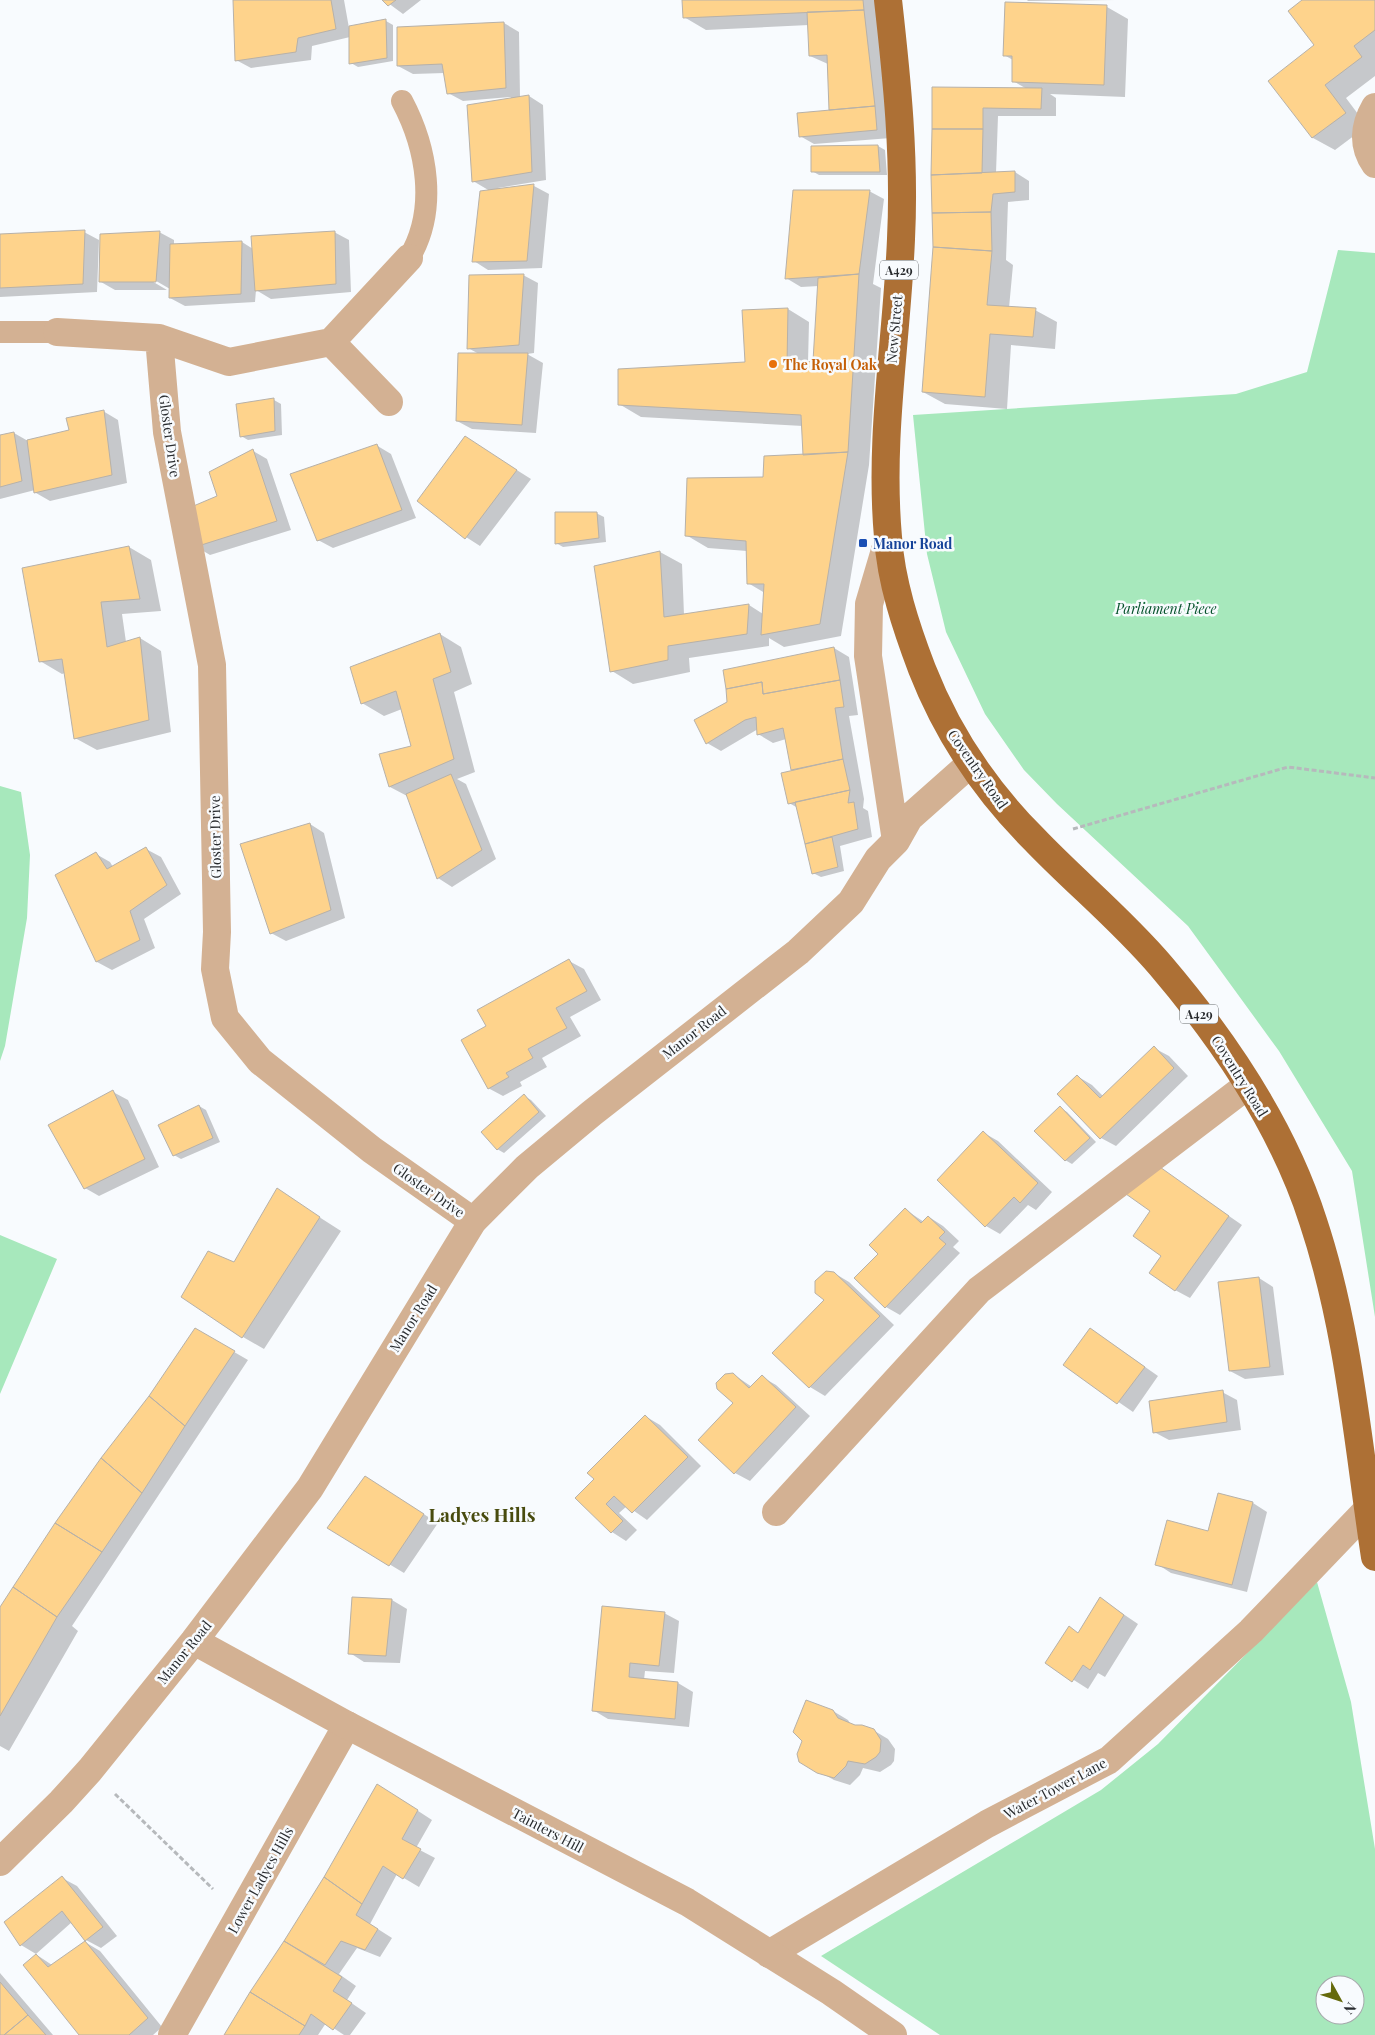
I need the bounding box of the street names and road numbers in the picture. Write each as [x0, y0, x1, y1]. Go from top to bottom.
road number: A429 [880, 260, 918, 280]
street label: New Street [882, 293, 907, 364]
street label: Gloster Drive [155, 393, 185, 479]
street label: Coventry Road [944, 726, 1012, 812]
street label: Gloster Drive [205, 795, 225, 879]
street label: Manor Road [658, 1001, 730, 1063]
road number: A429 [1180, 1004, 1218, 1024]
street label: Coventry Road [1207, 1032, 1273, 1120]
street label: Gloster Drive [389, 1158, 469, 1222]
street label: Manor Road [385, 1281, 441, 1355]
street label: Manor Road [153, 1616, 215, 1688]
street label: Water Tower Lane [1000, 1753, 1110, 1824]
street label: Tainters Hill [509, 1803, 587, 1857]
street label: Lower Ladyes Hills [223, 1823, 297, 1937]

